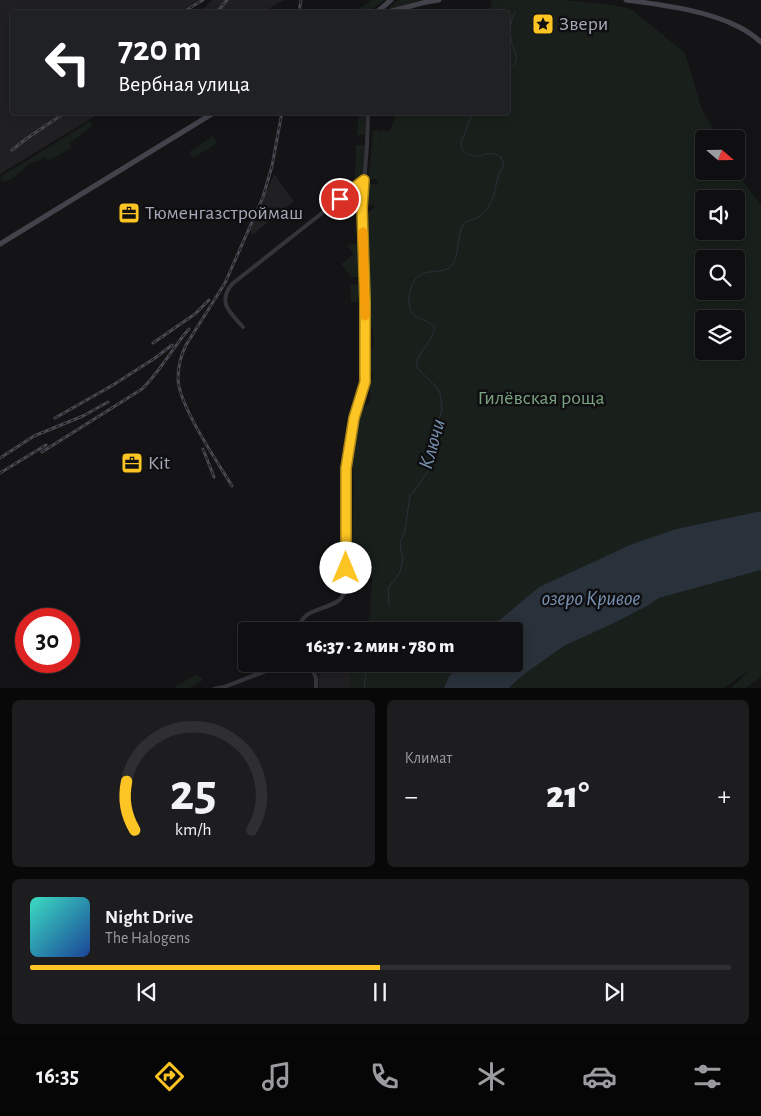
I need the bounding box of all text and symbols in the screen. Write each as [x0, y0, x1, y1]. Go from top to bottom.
place icon: Звери [531, 12, 555, 36]
place label: Звери [559, 14, 608, 34]
icon: left [35, 30, 100, 95]
text: 720 m [118, 32, 201, 67]
text: Вербная улица [118, 73, 250, 95]
north arrow [695, 130, 745, 180]
map controls [695, 130, 745, 360]
pin [319, 178, 361, 220]
icon: arrive [326, 185, 354, 213]
button: sound [695, 190, 745, 240]
office icon: Тюменгазстроймаш [117, 201, 141, 225]
place label: Тюменгазстроймаш [145, 203, 303, 223]
button: search [695, 250, 745, 300]
button: layers [695, 310, 745, 360]
park label: Гилёвская роща [477, 388, 605, 408]
water label: Ключи [415, 417, 449, 471]
office icon: Kit [120, 451, 144, 475]
place label: Kit [148, 453, 171, 473]
position arrow [319, 541, 371, 593]
water label: озеро Кривое [542, 588, 640, 610]
speed limit sign: 30 [15, 608, 80, 673]
text: 16:37 · 2 мин · 780 m [306, 637, 455, 656]
text: Климат [405, 750, 452, 766]
text: 25 [170, 767, 217, 819]
text: 21° [546, 777, 589, 815]
text: − [405, 783, 418, 811]
text: + [718, 783, 731, 811]
text: km/h [175, 821, 212, 839]
text: Night Drive [105, 908, 193, 927]
text: The Halogens [105, 930, 190, 946]
icon: previous [133, 978, 161, 1006]
icon: pause [366, 978, 394, 1006]
icon: next [600, 978, 628, 1006]
icon: directions [152, 1059, 187, 1094]
icon: music [259, 1059, 294, 1094]
icon: phone [367, 1059, 402, 1094]
icon: climate [474, 1059, 509, 1094]
icon: car [582, 1059, 617, 1094]
icon: filters [690, 1059, 725, 1094]
text: 16:35 [36, 1065, 79, 1087]

